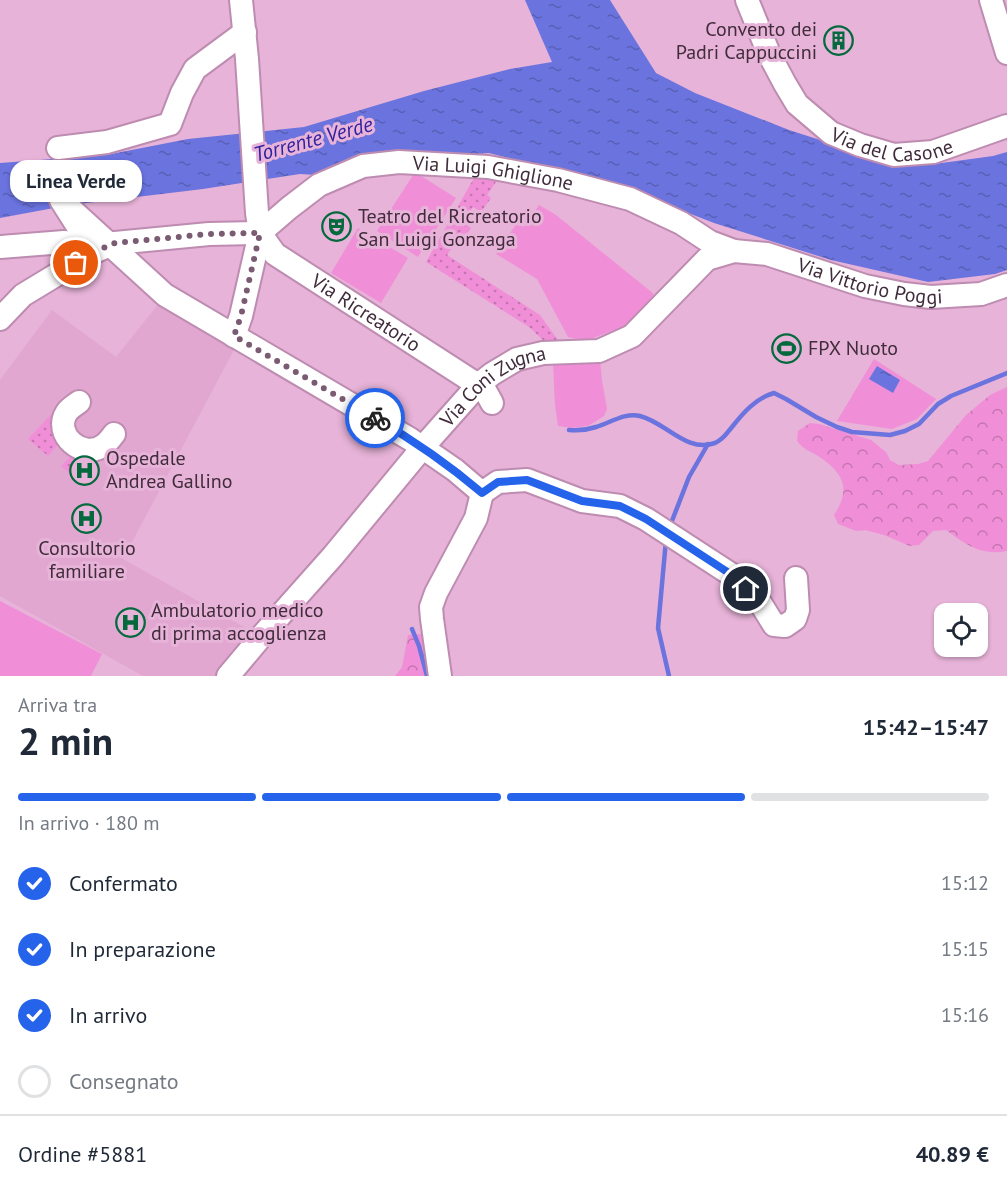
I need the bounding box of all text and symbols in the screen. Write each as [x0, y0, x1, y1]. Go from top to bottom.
place label: Convento dei Padri Cappuccini [676, 16, 817, 65]
building icon: Convento dei Padri Cappuccini [822, 25, 854, 57]
water label: Torrente Verde [250, 110, 376, 168]
street label: Via del Casone [826, 121, 957, 168]
street label: Via Luigi Ghiglione [411, 150, 576, 197]
callout: Linea Verde [10, 161, 142, 203]
text: Linea Verde [26, 168, 126, 194]
place label: Teatro del Ricreatorio San Luigi Gonzaga [358, 203, 542, 252]
theatre icon: Teatro del Ricreatorio San Luigi Gonzaga [321, 211, 353, 243]
pin [50, 237, 101, 288]
icon: bag [59, 246, 92, 279]
street label: Via Vittorio Poggi [793, 252, 943, 310]
street label: Via Ricreatorio [305, 267, 426, 358]
sports icon: FPX Nuoto [771, 332, 803, 364]
place label: FPX Nuoto [808, 335, 898, 361]
street label: Via Coni Zugna [433, 340, 548, 433]
courier [345, 388, 405, 448]
icon: bike [359, 402, 392, 435]
place label: Ospedale Andrea Gallino [106, 445, 232, 494]
hospital icon: Ospedale Andrea Gallino [69, 454, 101, 486]
hospital icon: Consultorio familiare [71, 502, 103, 534]
place label: Consultorio familiare [38, 535, 136, 584]
pin [720, 563, 771, 614]
icon: home [729, 572, 762, 605]
place label: Ambulatorio medico di prima accoglienza [151, 597, 327, 646]
map controls [934, 603, 988, 657]
button: locate [934, 603, 988, 657]
hospital icon: Ambulatorio medico di prima accoglienza [114, 606, 146, 638]
text: Arriva tra [18, 692, 97, 718]
text: 15:42–15:47 [863, 713, 989, 741]
text: 2 min [18, 715, 113, 766]
text: In arrivo · 180 m [18, 810, 159, 836]
icon: check [18, 867, 51, 900]
text: Confermato [69, 869, 178, 897]
text: 15:12 [941, 870, 989, 896]
icon: check [18, 933, 51, 966]
text: In preparazione [69, 935, 216, 963]
text: 15:15 [941, 936, 989, 962]
icon: check [18, 999, 51, 1032]
text: In arrivo [69, 1001, 147, 1029]
text: 15:16 [941, 1002, 989, 1028]
text: Consegnato [69, 1067, 179, 1095]
text: Ordine #5881 [18, 1140, 147, 1168]
text: 40.89 € [916, 1140, 989, 1168]

